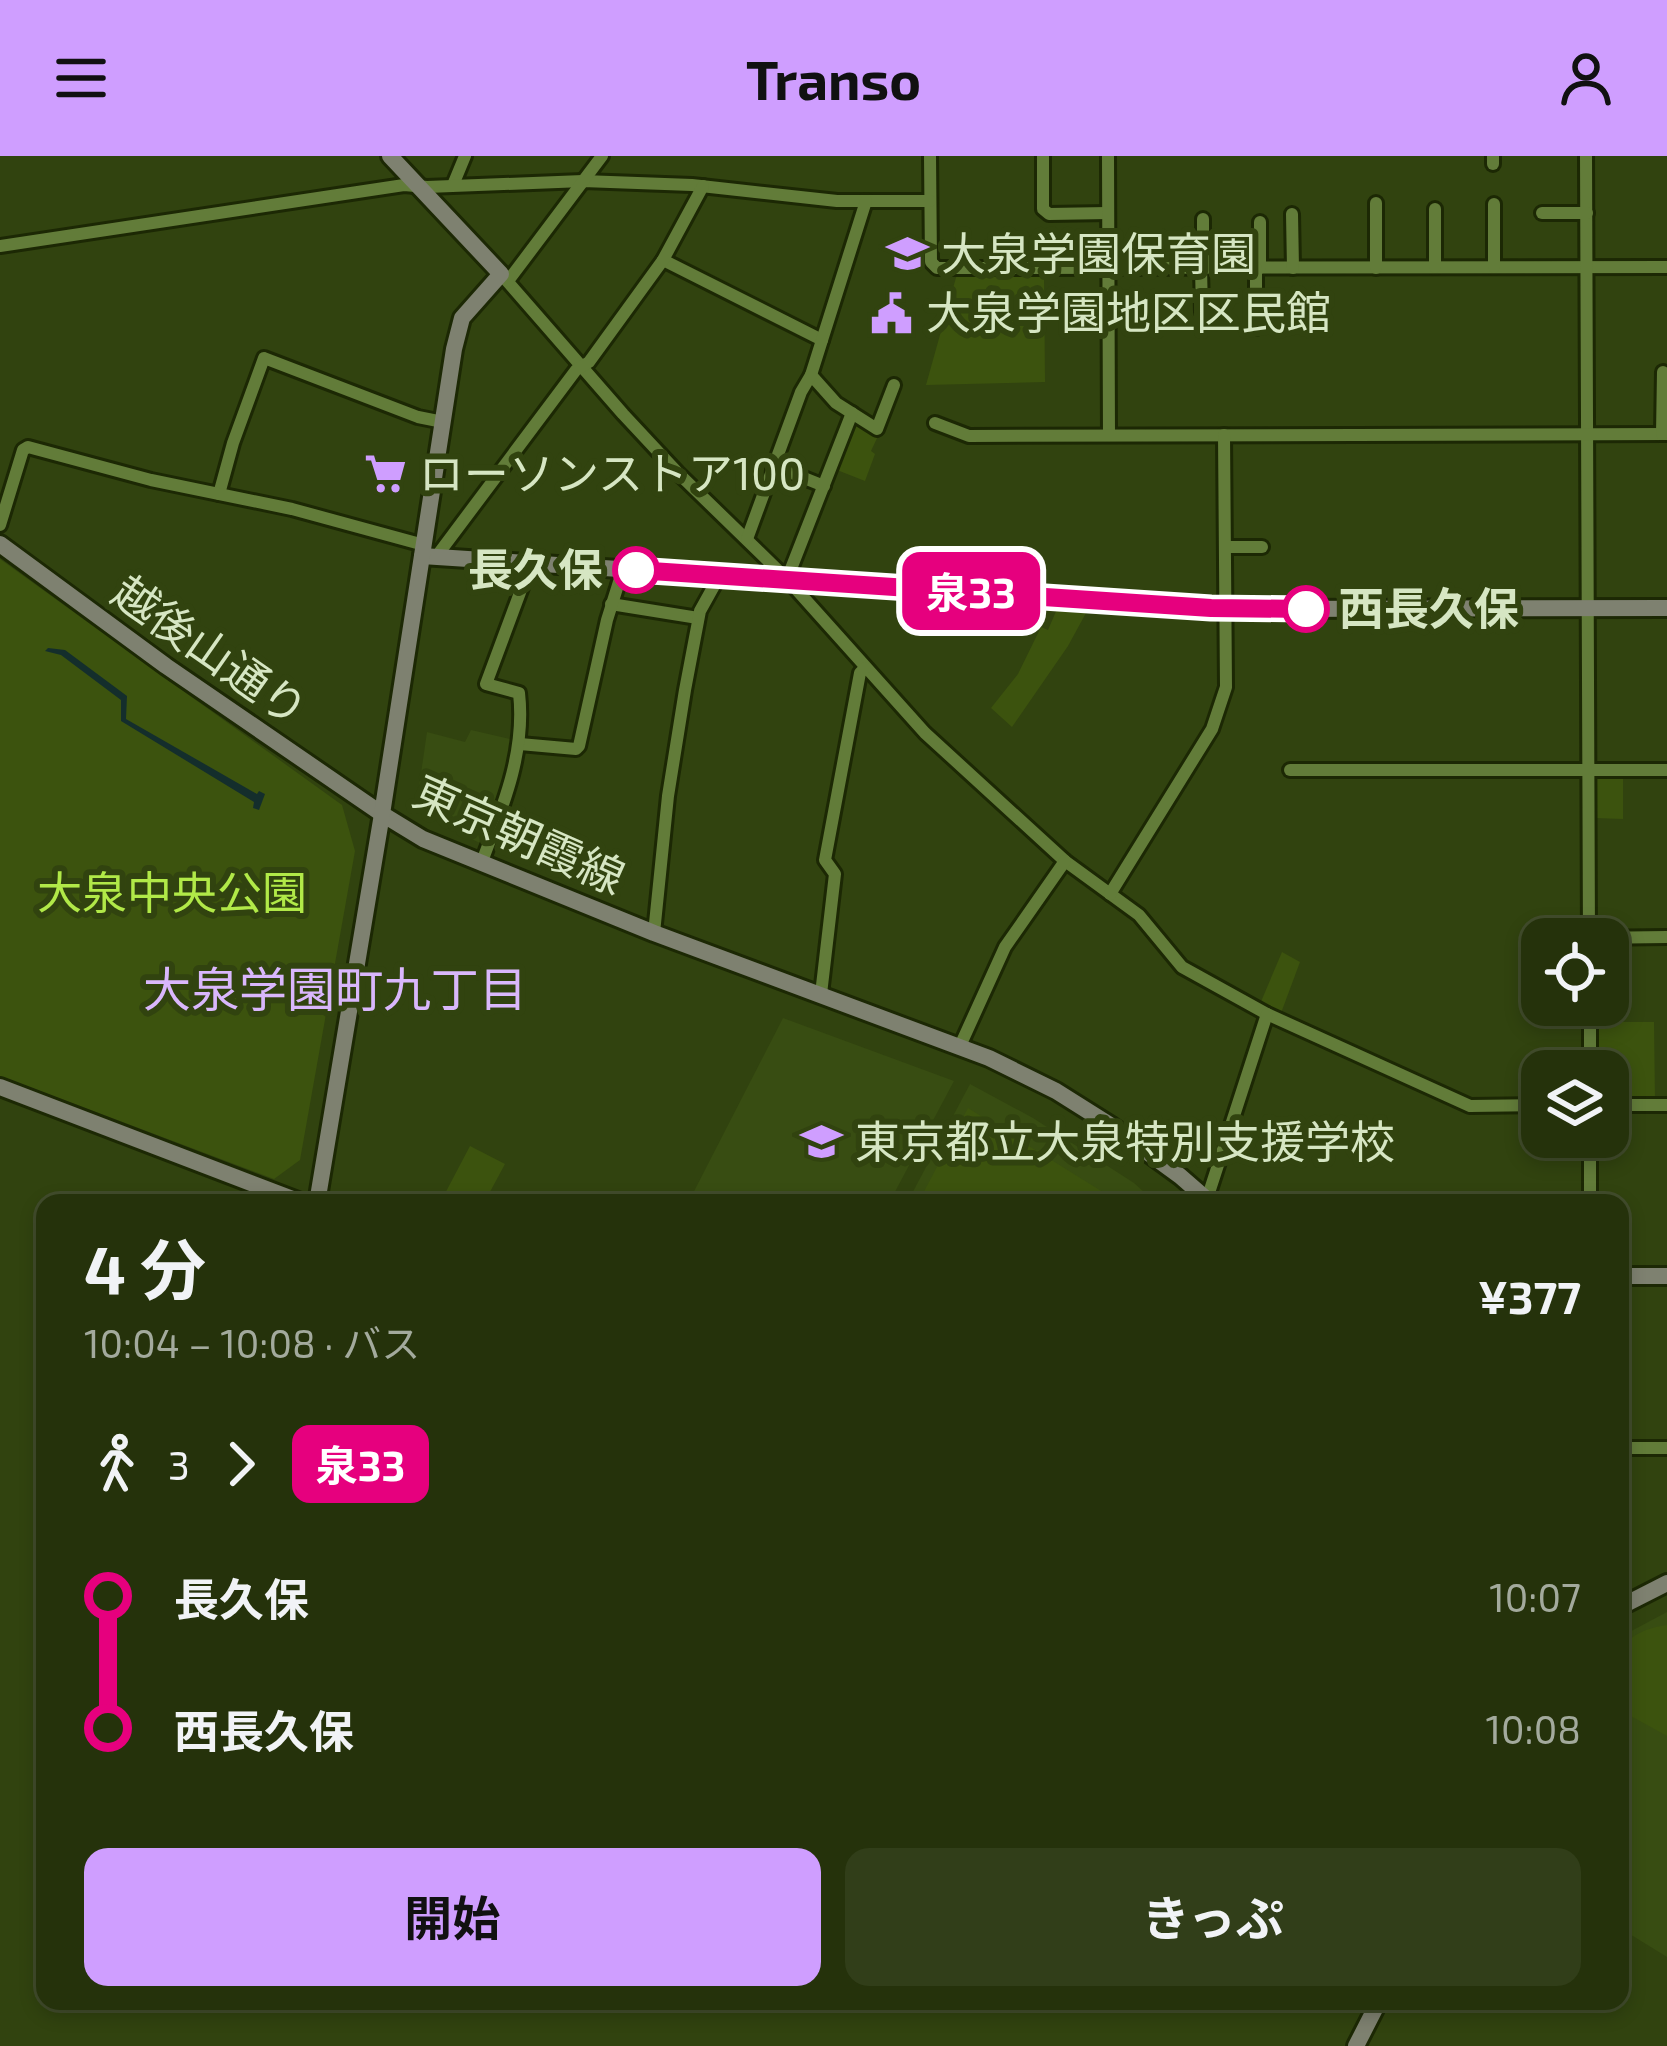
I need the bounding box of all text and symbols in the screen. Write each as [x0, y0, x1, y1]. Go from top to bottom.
icon: menu [48, 45, 114, 111]
icon: person [1553, 45, 1619, 111]
text: Transo [746, 46, 921, 111]
place label: 大泉学園保育園 [941, 225, 1256, 279]
school or university icon: 大泉学園保育園 [884, 231, 930, 277]
place label: 大泉学園地区区民館 [926, 284, 1331, 338]
public building icon: 大泉学園地区区民館 [869, 290, 915, 336]
place label: ローソンストア100 [419, 445, 805, 499]
supermarket icon: ローソンストア100 [362, 451, 408, 497]
place label: 長久保 [468, 541, 603, 595]
marker: 長久保 [614, 548, 658, 592]
line badge: 泉33 [902, 552, 1040, 630]
street label: 越後山通り [103, 563, 319, 736]
text: 泉33 [926, 566, 1016, 616]
place label: 西長久保 [1339, 580, 1519, 634]
marker: 西長久保 [1284, 587, 1328, 631]
street label: 東京朝霞線 [406, 763, 634, 904]
park label: 大泉中央公園 [37, 864, 307, 918]
map controls [1521, 918, 1629, 1158]
button: locate [1521, 918, 1629, 1026]
district label: 大泉学園町九丁目 [143, 959, 527, 1017]
button: layers [1521, 1050, 1629, 1158]
place label: 東京都立大泉特別支援学校 [855, 1113, 1395, 1167]
school or university icon: 東京都立大泉特別支援学校 [798, 1119, 844, 1165]
text: 4 分 [84, 1228, 206, 1307]
text: ¥377 [1478, 1269, 1581, 1323]
text: 10:04 – 10:08 · バス [84, 1319, 420, 1366]
icon: walk [84, 1431, 150, 1497]
icon: forward [208, 1431, 274, 1497]
text: 泉33 [316, 1439, 405, 1489]
text: 3 [168, 1441, 190, 1488]
text: 長久保 [174, 1571, 309, 1625]
text: 10:07 [1489, 1573, 1581, 1620]
text: 西長久保 [174, 1703, 354, 1757]
text: 10:08 [1486, 1705, 1581, 1752]
button: 開始 [84, 1848, 821, 1986]
button: きっぷ [845, 1848, 1581, 1986]

